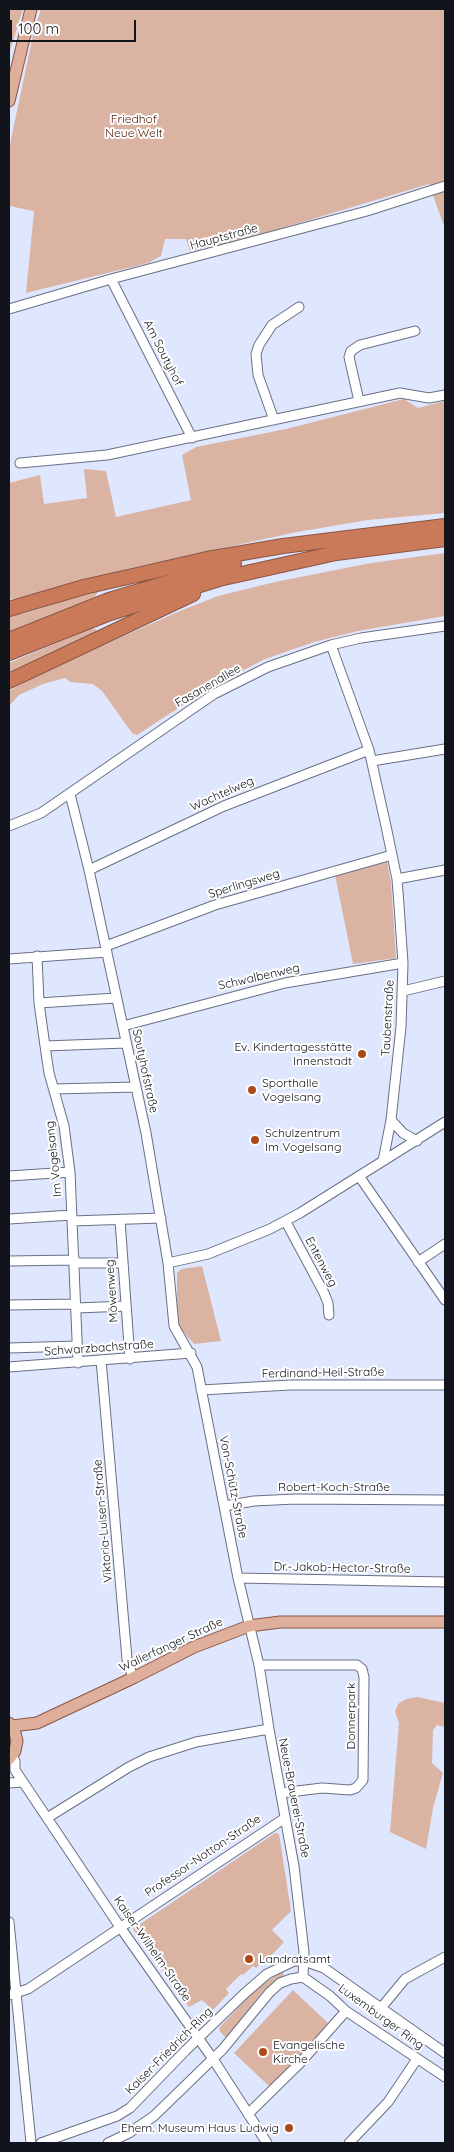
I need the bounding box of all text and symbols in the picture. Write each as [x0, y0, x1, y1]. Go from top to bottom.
scale bar [12, 10, 139, 42]
text: 100 m [18, 19, 59, 38]
park label: Friedhof Neue Welt [105, 112, 163, 140]
street label: Hauptstraße [188, 221, 260, 253]
street label: Am Soutyhof [140, 318, 186, 388]
street label: Fasanenallee [172, 661, 244, 711]
street label: Wachtelweg [188, 774, 256, 814]
street label: Sperlingsweg [207, 866, 281, 902]
street label: Schwalbenweg [217, 961, 301, 993]
street label: Taubenstraße [379, 979, 397, 1057]
street label: Soutyhofstraße [129, 1028, 161, 1114]
place label: Ev. Kindertagesstätte Innenstadt [234, 1040, 352, 1068]
marker: Ev. Kindertagesstätte Innenstadt [356, 1048, 368, 1060]
place label: Sporthalle Vogelsang [262, 1076, 321, 1104]
marker: Sporthalle Vogelsang [246, 1084, 258, 1096]
street label: Im Vogelsang [43, 1120, 65, 1198]
place label: Schulzentrum Im Vogelsang [265, 1126, 341, 1154]
marker: Schulzentrum Im Vogelsang [249, 1134, 261, 1146]
street label: Entenweg [302, 1234, 340, 1290]
street label: Möwenweg [103, 1259, 121, 1323]
street label: Schwarzbachstraße [44, 1337, 154, 1359]
street label: Ferdinand-Heil-Straße [262, 1365, 384, 1381]
street label: Von-Schütz-Straße [216, 1434, 250, 1540]
street label: Viktoria-Luisen-Straße [90, 1459, 116, 1583]
street label: Robert-Koch-Straße [278, 1480, 390, 1494]
street label: Dr.-Jakob-Hector-Straße [273, 1560, 411, 1576]
street label: Wallerfanger Straße [117, 1615, 225, 1675]
street label: Donnerpark [344, 1683, 358, 1749]
street label: Neue-Brauerei-Straße [275, 1737, 313, 1859]
street label: Professor-Notton-Straße [142, 1812, 264, 1900]
street label: Kaiser-Wilhelm-Straße [110, 1894, 194, 2004]
place label: Landratsamt [259, 1952, 331, 1966]
marker: Landratsamt [243, 1953, 255, 1965]
street label: Luxemburger Ring [335, 1981, 427, 2053]
street label: Kaiser-Friedrich-Ring [122, 2004, 216, 2098]
place label: Evangelische Kirche [273, 2038, 345, 2066]
marker: Evangelische Kirche [257, 2046, 269, 2058]
place label: Ehem. Museum Haus Ludwig [121, 2121, 279, 2135]
marker: Ehem. Museum Haus Ludwig [283, 2122, 295, 2134]

